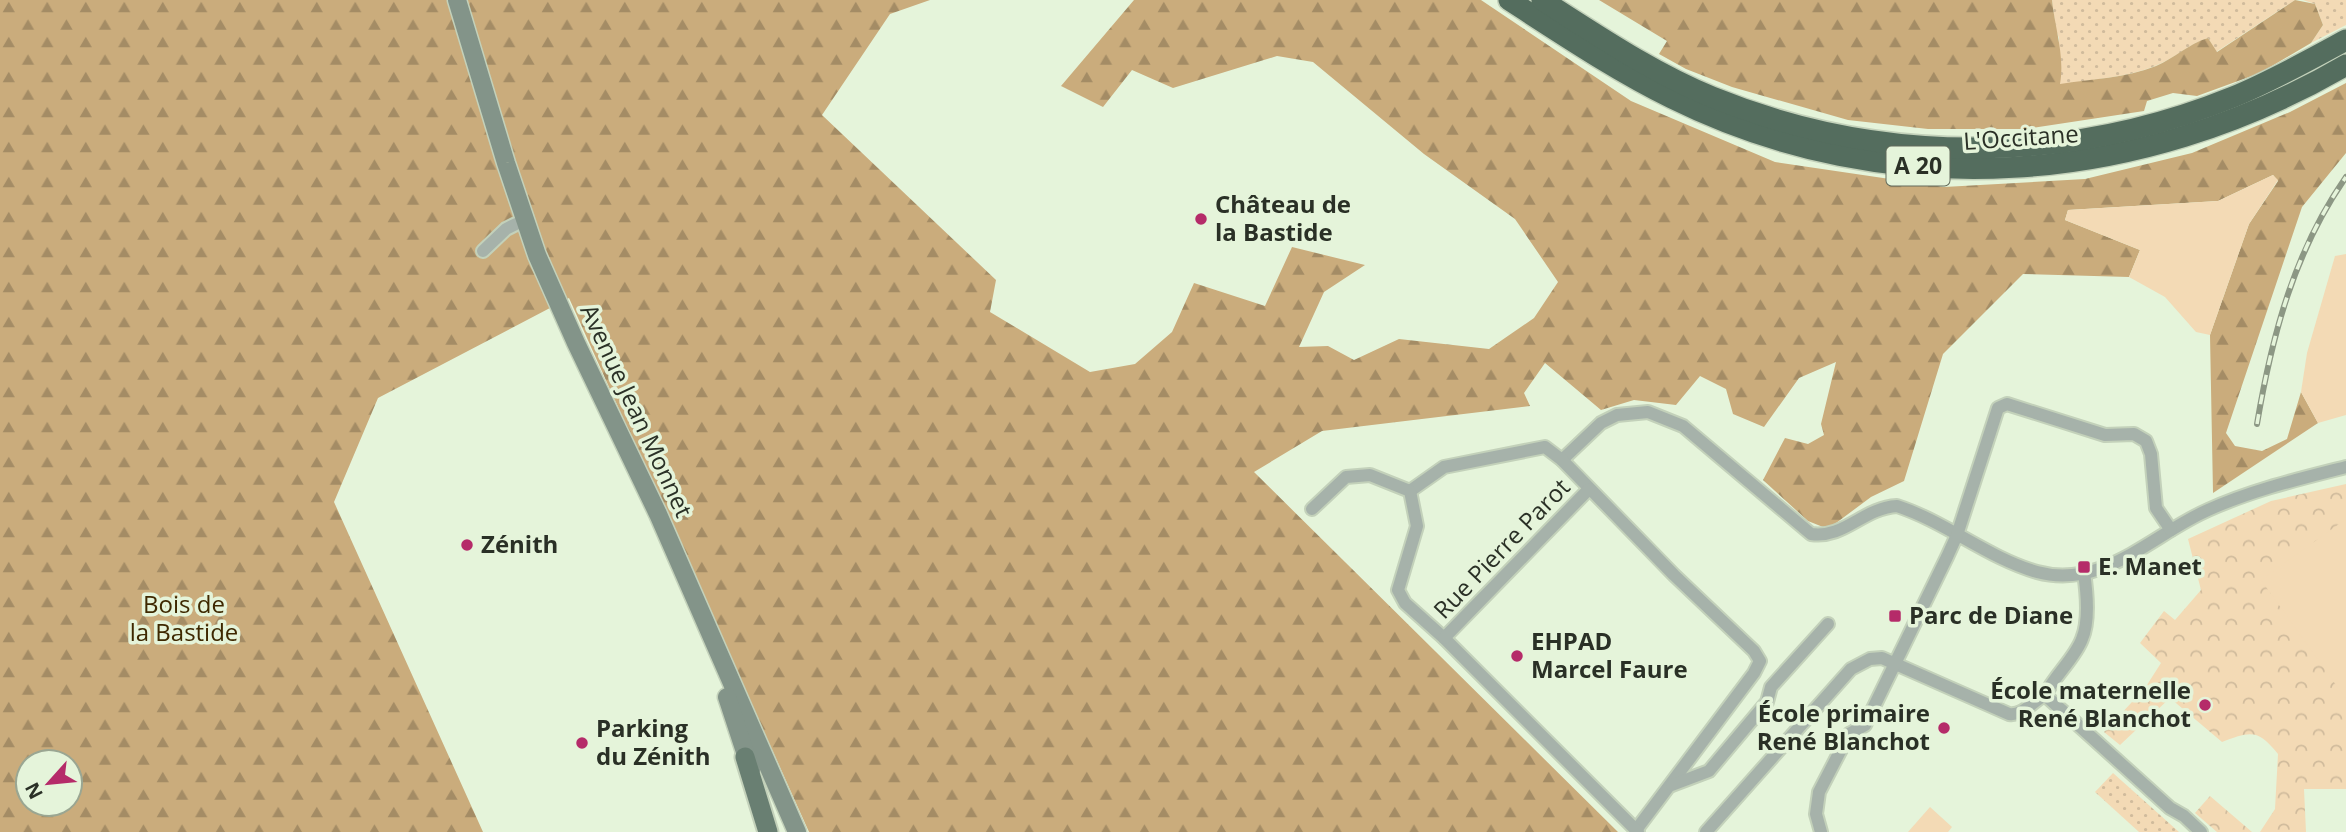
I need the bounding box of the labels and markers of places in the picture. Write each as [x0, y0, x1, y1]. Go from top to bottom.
place label: Château de la Bastide [1215, 187, 1351, 248]
marker: Château de la Bastide [1193, 211, 1209, 227]
place label: Zénith [481, 527, 558, 560]
marker: Zénith [459, 537, 475, 553]
place label: E. Manet [2098, 549, 2202, 582]
marker: E. Manet [2076, 559, 2092, 575]
place label: Parc de Diane [1909, 598, 2073, 631]
marker: Parc de Diane [1887, 608, 1903, 624]
place label: EHPAD Marcel Faure [1531, 624, 1688, 685]
marker: EHPAD Marcel Faure [1509, 648, 1525, 664]
place label: École maternelle René Blanchot [1990, 673, 2191, 734]
place label: École primaire René Blanchot [1757, 696, 1930, 757]
marker: École maternelle René Blanchot [2197, 697, 2213, 713]
place label: Parking du Zénith [596, 711, 711, 772]
marker: École primaire René Blanchot [1936, 720, 1952, 736]
marker: Parking du Zénith [574, 735, 590, 751]

